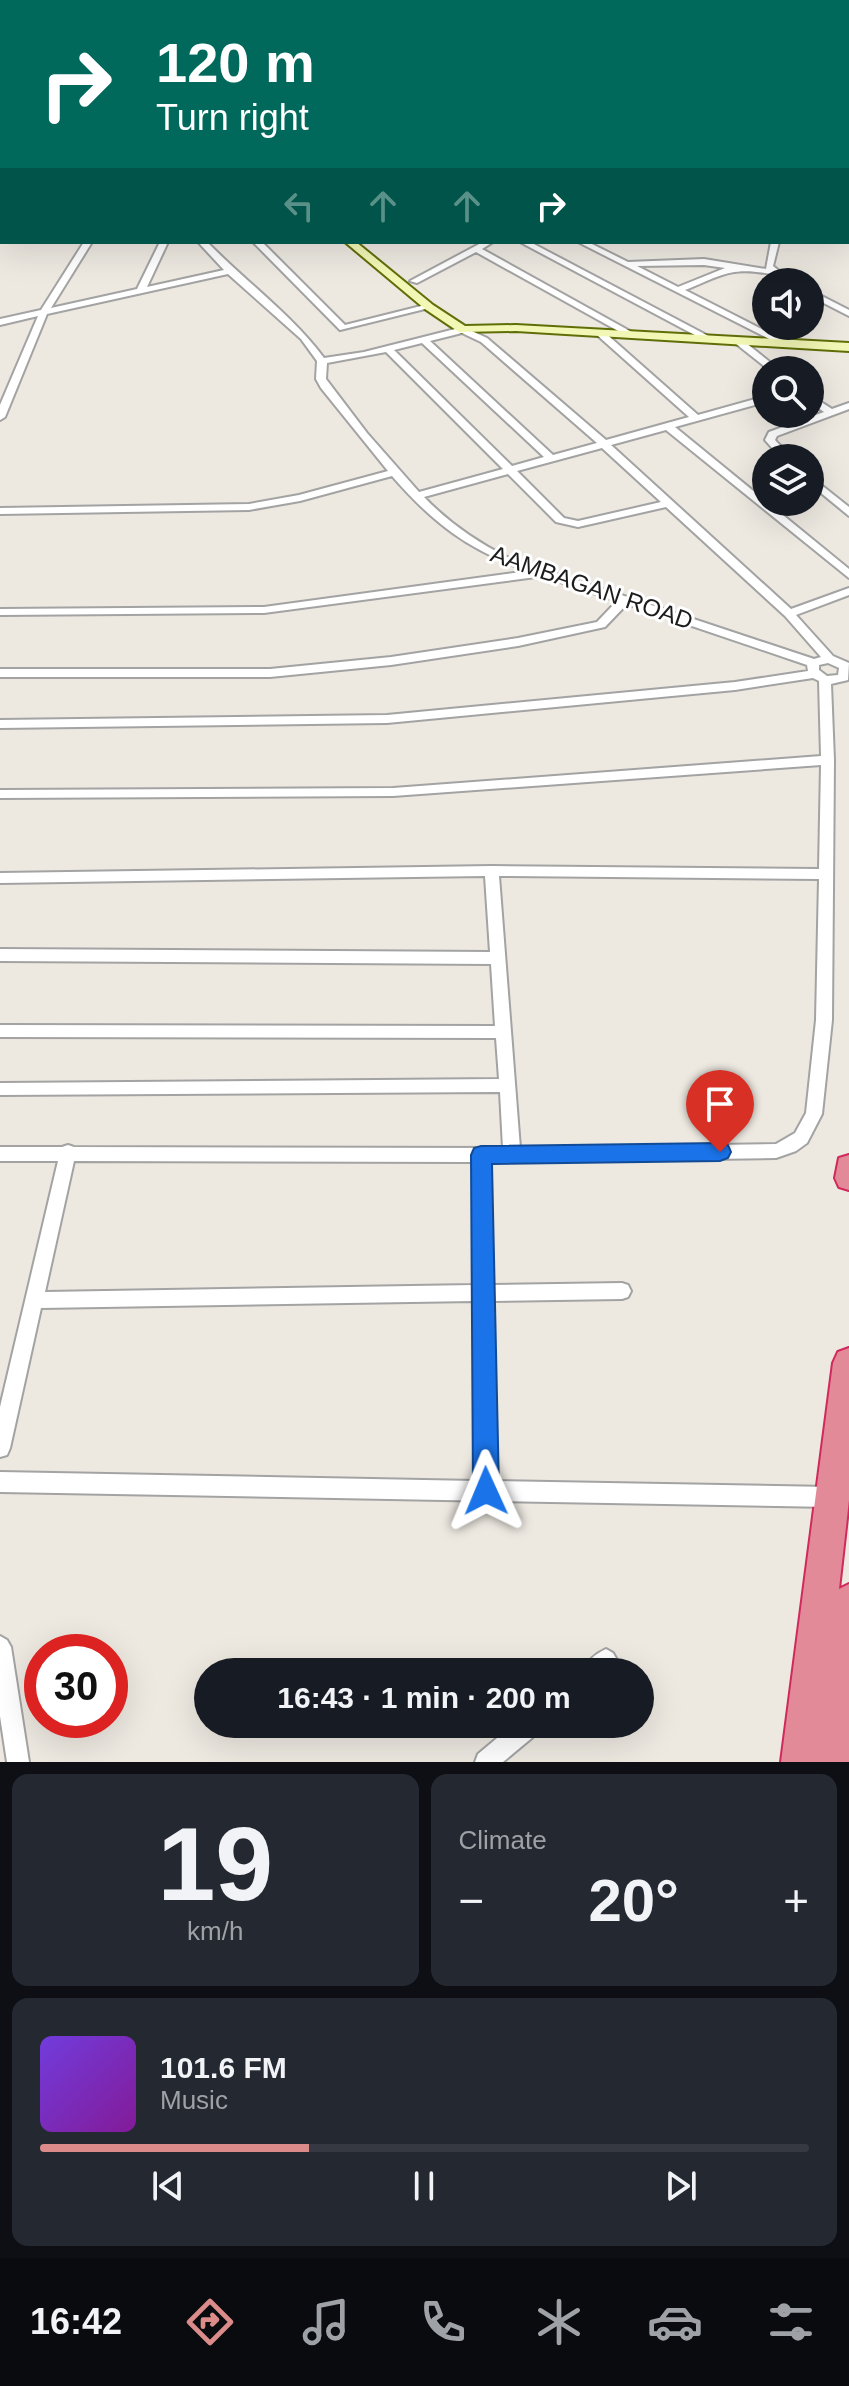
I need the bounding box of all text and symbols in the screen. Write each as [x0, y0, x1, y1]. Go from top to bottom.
text: 120 m [156, 31, 315, 94]
icon: right [24, 32, 128, 136]
text: Turn right [156, 97, 309, 138]
icon: left [277, 184, 321, 228]
icon: ahead [361, 184, 405, 228]
icon: ahead [445, 184, 489, 228]
icon: right [529, 184, 573, 228]
map controls [752, 268, 824, 516]
button: sound [752, 268, 824, 340]
button: search [752, 356, 824, 428]
button: layers [752, 444, 824, 516]
street label: AAMBAGAN ROAD [487, 540, 697, 634]
pin [686, 1070, 754, 1152]
icon: arrive [698, 1082, 742, 1126]
position arrow [444, 1449, 528, 1533]
speed limit sign: 30 [24, 1634, 128, 1738]
text: 16:43 · 1 min · 200 m [277, 1681, 571, 1714]
text: 19 [157, 1806, 273, 1922]
text: Climate [459, 1825, 547, 1855]
text: 20° [588, 1867, 679, 1934]
text: − [459, 1876, 484, 1925]
text: + [783, 1876, 809, 1925]
text: km/h [187, 1916, 243, 1946]
text: 101.6 FM [160, 2051, 287, 2084]
text: Music [160, 2085, 228, 2115]
icon: previous [146, 2164, 190, 2208]
icon: pause [402, 2164, 446, 2208]
icon: next [659, 2164, 703, 2208]
icon: directions [182, 2294, 238, 2350]
icon: music [298, 2294, 354, 2350]
icon: phone [415, 2294, 471, 2350]
icon: climate [531, 2294, 587, 2350]
icon: car [647, 2294, 703, 2350]
icon: filters [763, 2294, 819, 2350]
text: 16:42 [30, 2301, 122, 2342]

